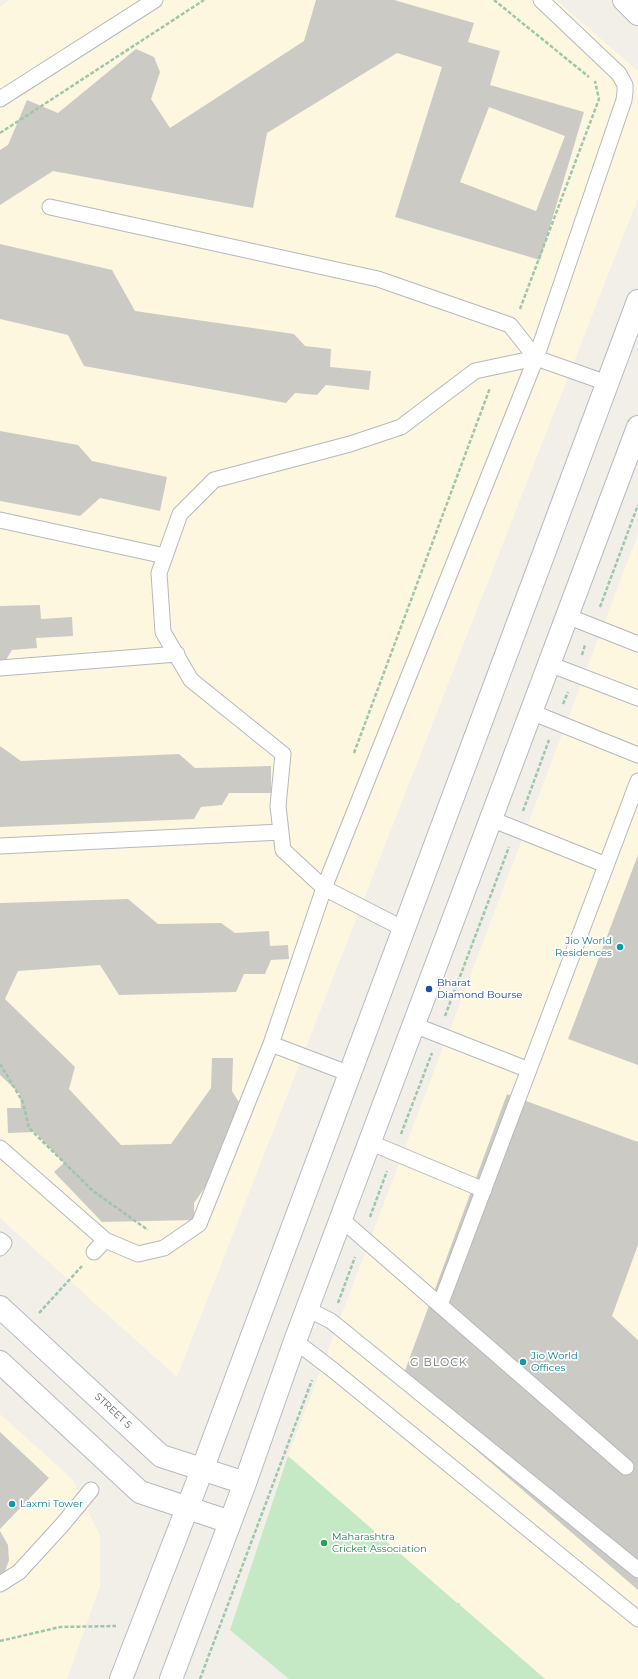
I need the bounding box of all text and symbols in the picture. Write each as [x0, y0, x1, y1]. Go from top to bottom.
place label: Jio World Residences [555, 935, 612, 958]
marker: Jio World Residences [615, 942, 625, 952]
place label: Bharat Diamond Bourse [437, 977, 522, 1000]
marker: Bharat Diamond Bourse [424, 984, 434, 994]
place label: Jio World Offices [531, 1350, 578, 1374]
district label: G BLOCK [410, 1356, 468, 1370]
marker: Jio World Offices [518, 1357, 528, 1367]
street label: STREET 5 [92, 1391, 134, 1431]
place label: Laxmi Tower [20, 1498, 83, 1510]
marker: Laxmi Tower [7, 1499, 17, 1509]
place label: Maharashtra Cricket Association [332, 1531, 427, 1554]
marker: Maharashtra Cricket Association [319, 1538, 329, 1548]

